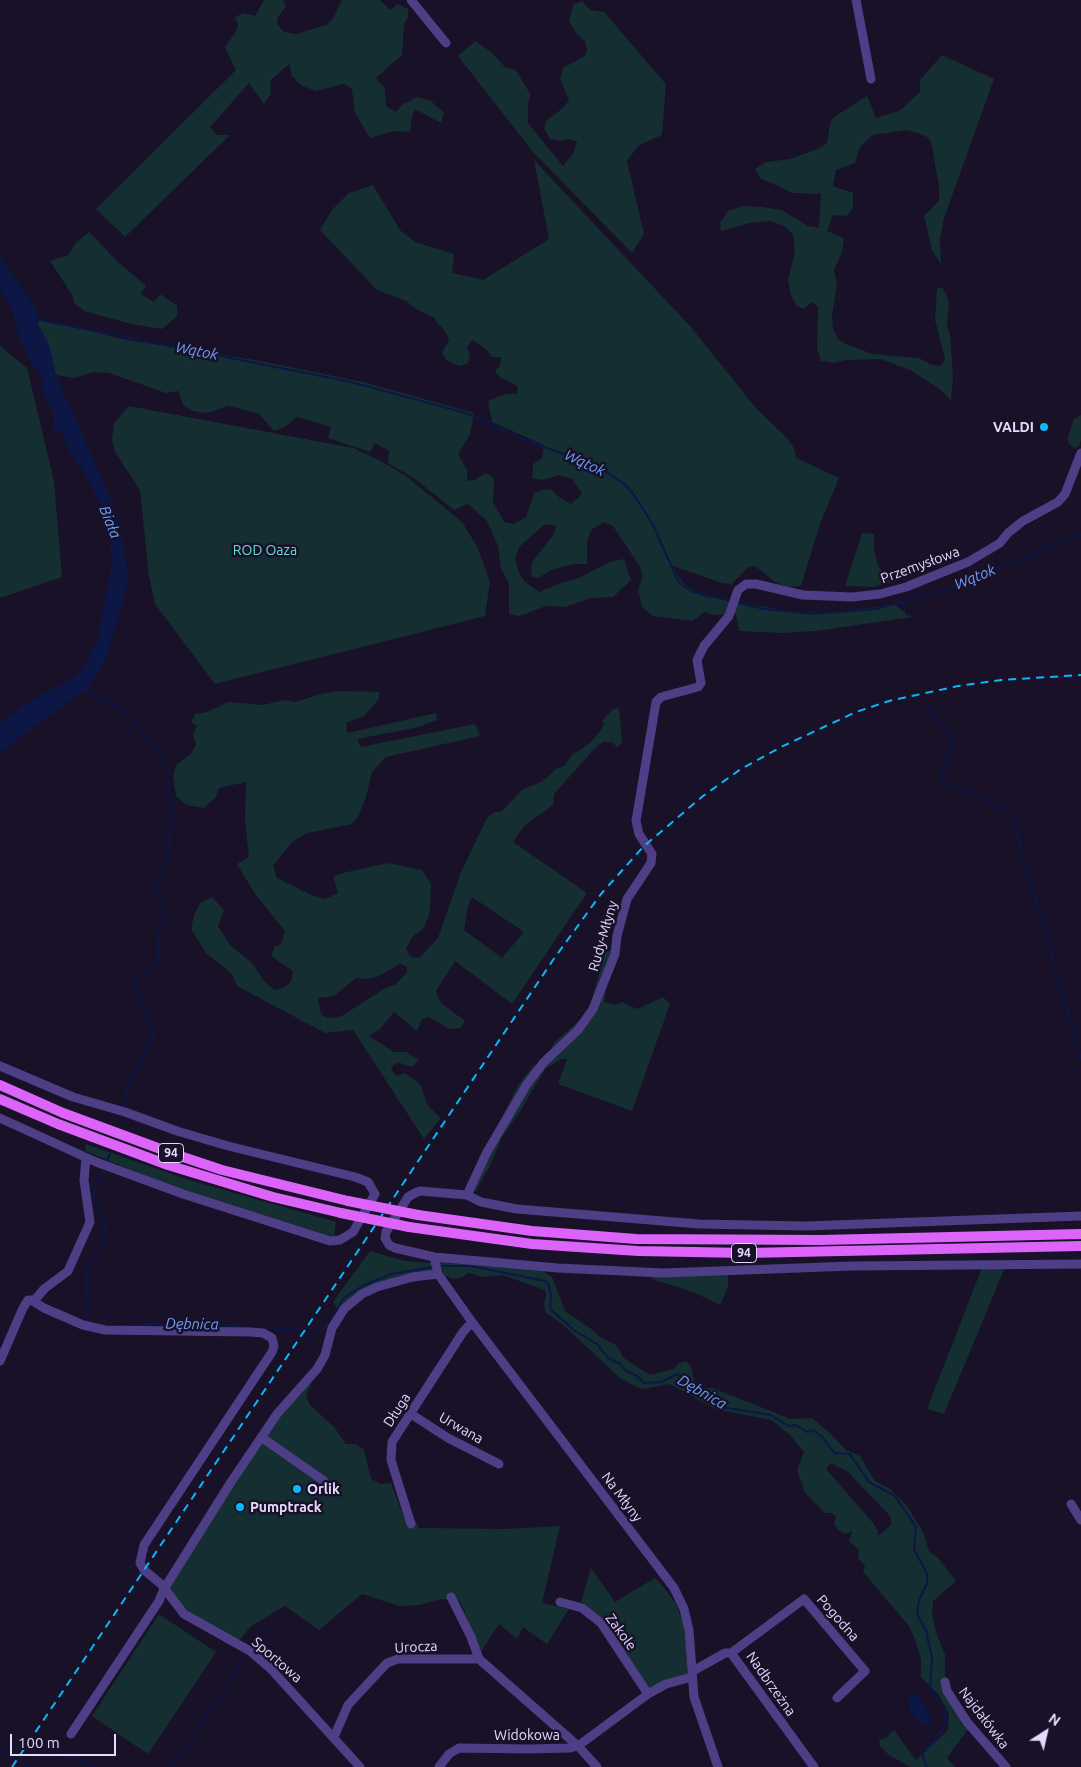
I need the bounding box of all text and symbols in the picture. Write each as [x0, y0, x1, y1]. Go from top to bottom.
water label: Wątok [174, 338, 220, 364]
place label: VALDI [993, 419, 1034, 435]
marker: VALDI [1038, 421, 1050, 433]
water label: Wątok [562, 446, 608, 480]
water label: Biała [95, 503, 125, 541]
park label: ROD Oaza [233, 542, 297, 558]
street label: Przemysłowa [878, 543, 962, 587]
water label: Wątok [952, 561, 998, 593]
street label: Rudy-Młyny [585, 899, 621, 973]
road number: 94 [158, 1144, 184, 1162]
road number: 94 [732, 1244, 756, 1262]
water label: Dębnica [165, 1315, 219, 1333]
water label: Dębnica [674, 1371, 730, 1413]
street label: Długa [380, 1390, 414, 1430]
street label: Urwana [436, 1409, 486, 1447]
street label: Na Młyny [598, 1469, 646, 1525]
place label: Orlik [307, 1481, 340, 1497]
marker: Orlik [291, 1483, 303, 1495]
place label: Pumptrack [250, 1499, 322, 1515]
marker: Pumptrack [234, 1501, 246, 1513]
street label: Pogodna [813, 1591, 863, 1645]
street label: Zakole [602, 1610, 640, 1654]
street label: Sportowa [249, 1634, 305, 1686]
street label: Urocza [394, 1637, 438, 1657]
street label: Nadbrzeżna [743, 1649, 799, 1719]
street label: Najdałówka [955, 1684, 1013, 1752]
north arrow [1021, 1707, 1071, 1757]
text: N [1046, 1710, 1063, 1729]
scale bar [12, 1724, 119, 1756]
street label: Widokowa [494, 1727, 560, 1743]
text: 100 m [18, 1734, 60, 1751]

